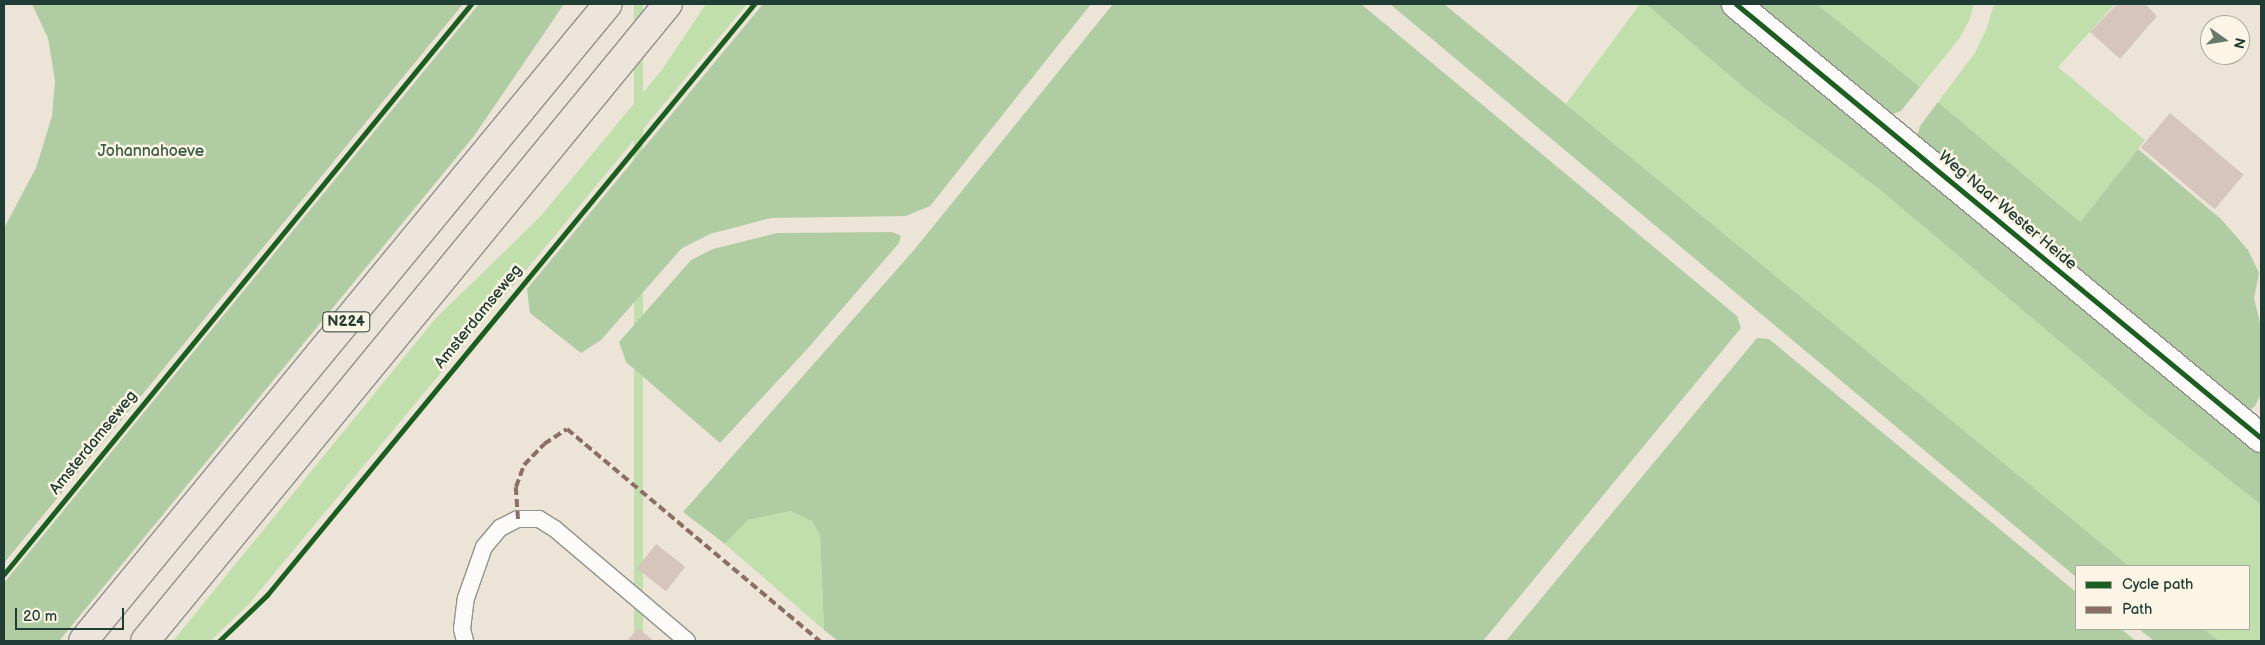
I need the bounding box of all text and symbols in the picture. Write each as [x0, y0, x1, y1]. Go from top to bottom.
north arrow [2200, 15, 2250, 65]
text: N [2230, 36, 2249, 50]
park label: Johannahoeve [98, 142, 204, 162]
street label: Weg Naar Wester Heide [1934, 147, 2080, 275]
street label: Amsterdamseweg [431, 261, 527, 373]
road number: N224 [322, 310, 370, 334]
street label: Amsterdamseweg [46, 387, 142, 499]
legend [2075, 565, 2250, 630]
text: Cycle path [2122, 575, 2193, 594]
scale bar [18, 598, 126, 630]
text: Path [2122, 600, 2152, 619]
text: 20 m [23, 607, 57, 626]

